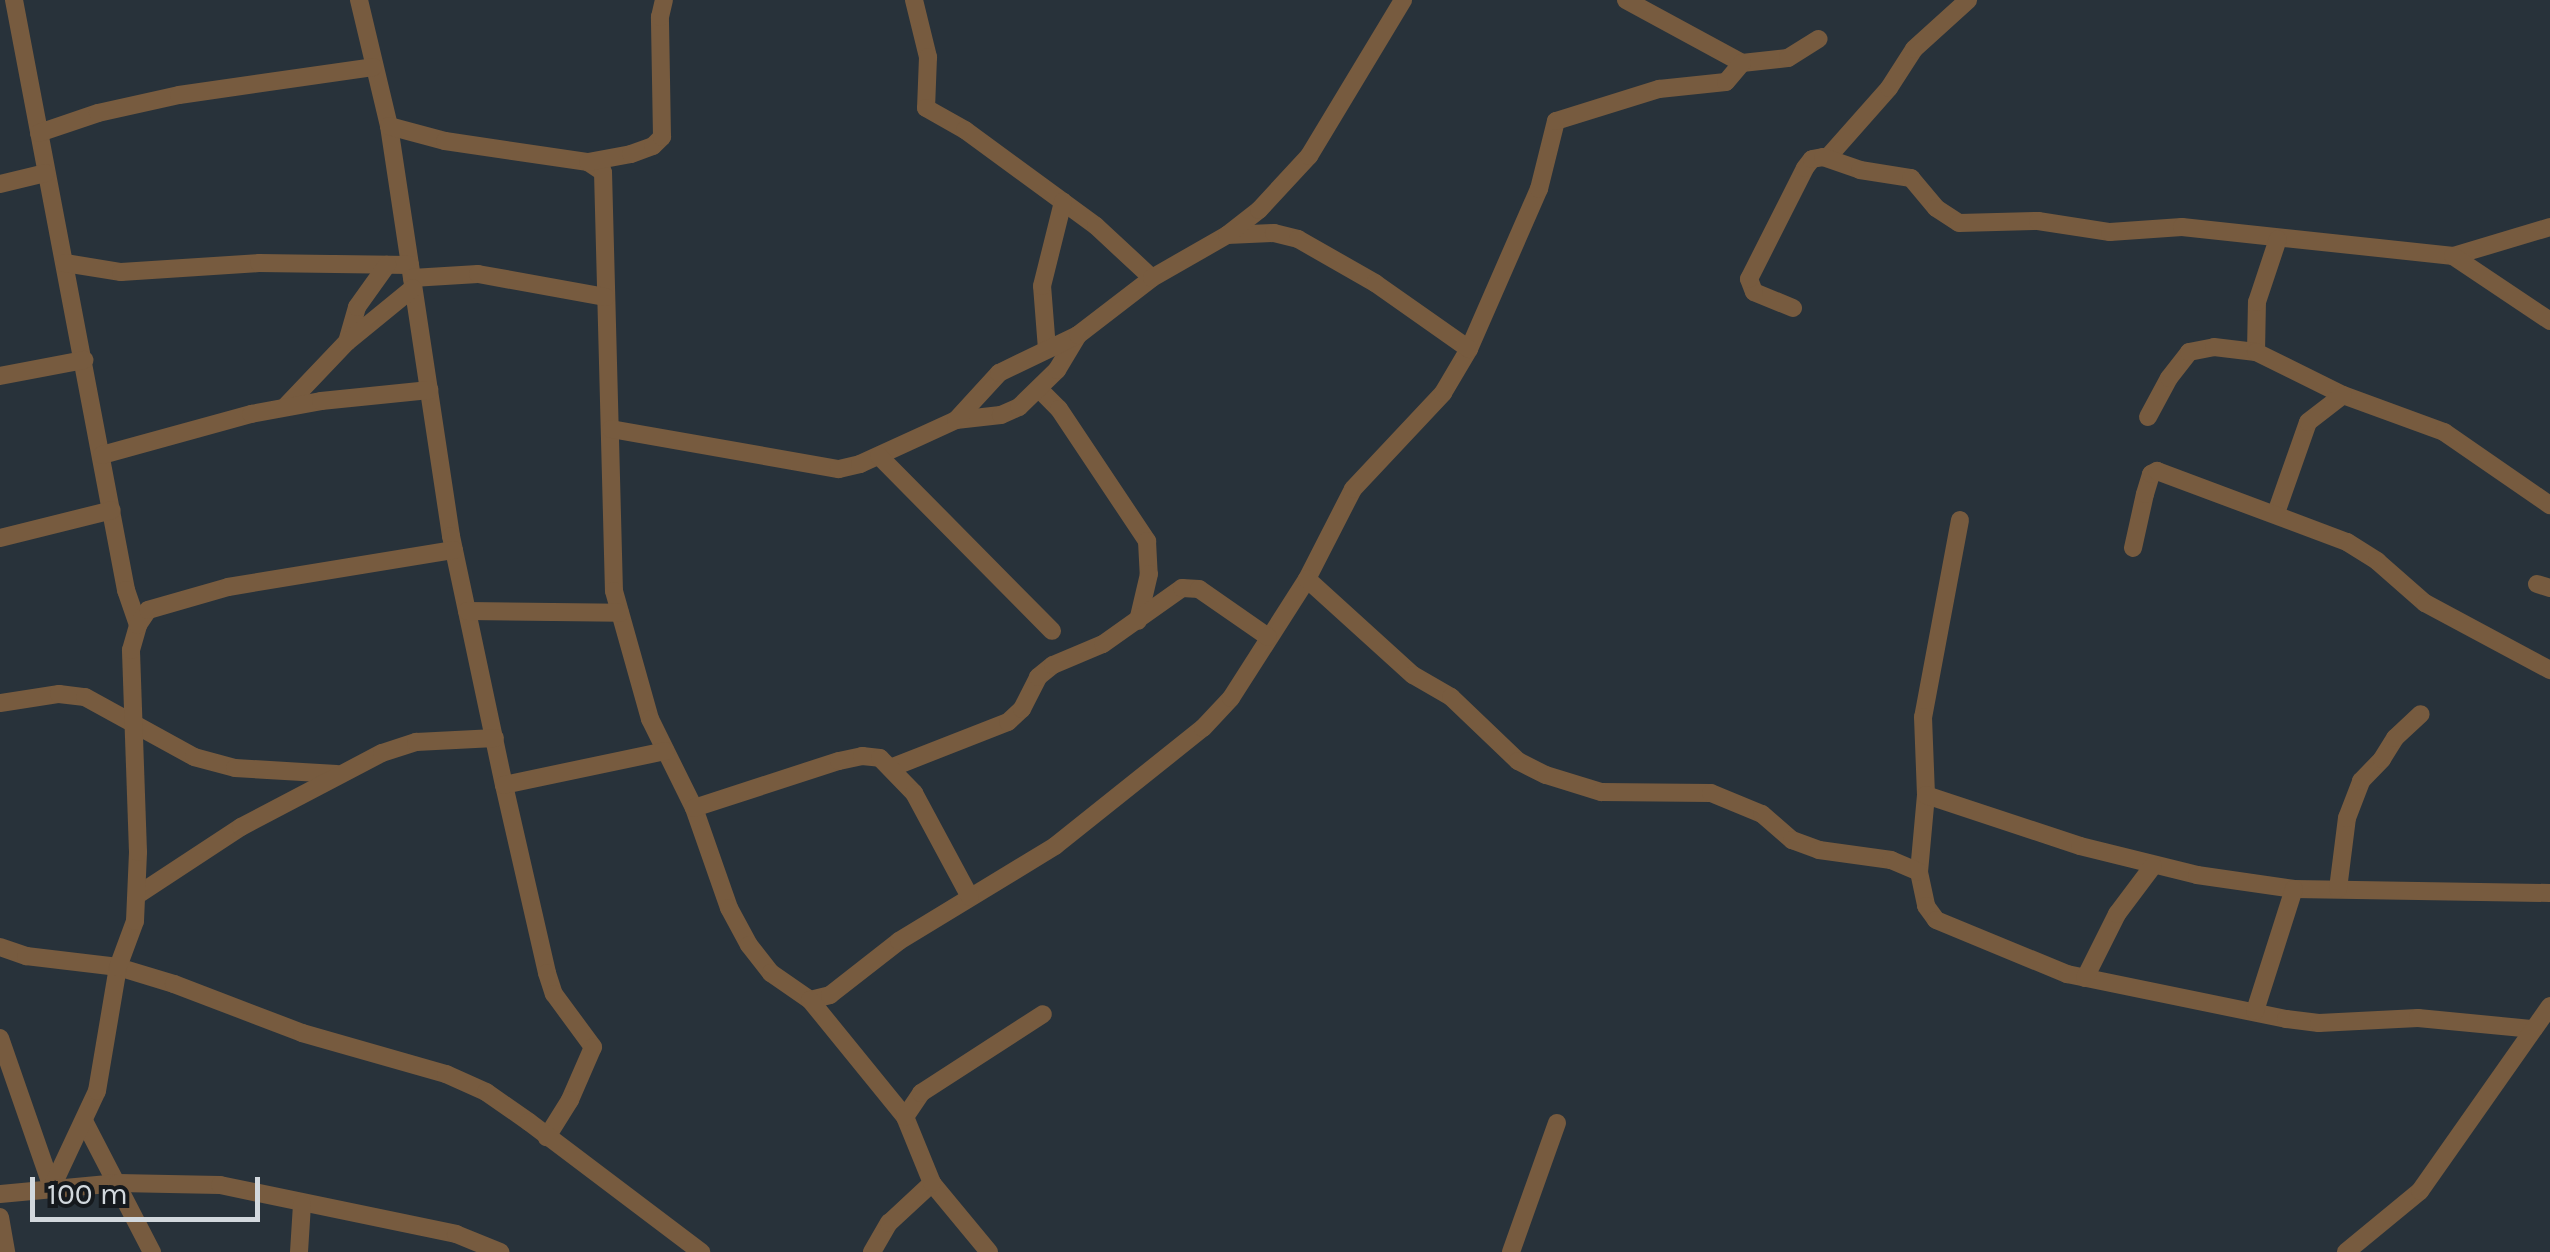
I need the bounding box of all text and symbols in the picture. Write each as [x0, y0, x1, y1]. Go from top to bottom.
scale bar [35, 1157, 265, 1219]
text: 100 m [47, 1176, 128, 1212]

